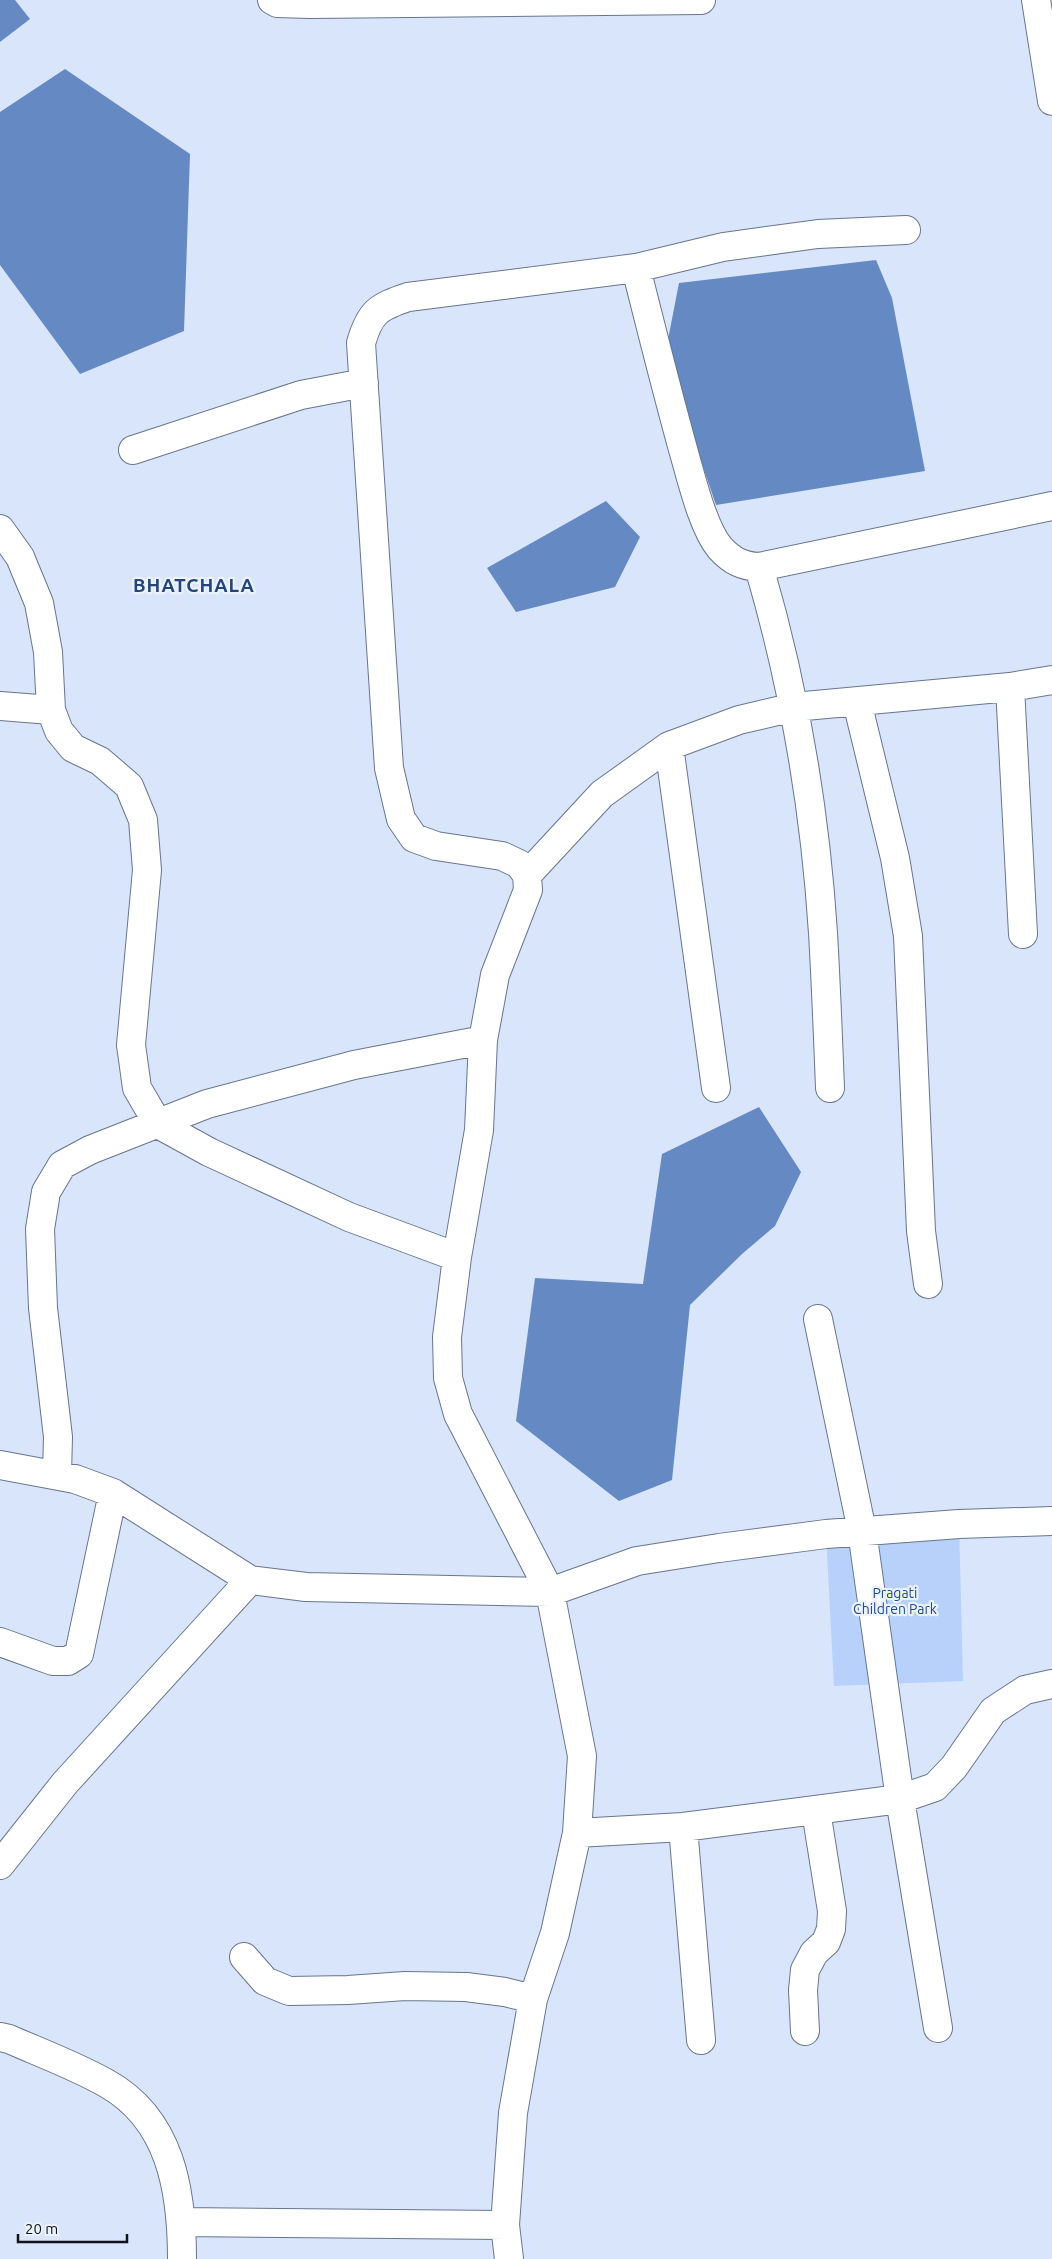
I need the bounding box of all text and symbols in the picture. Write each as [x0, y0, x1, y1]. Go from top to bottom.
district label: BHATCHALA [133, 574, 255, 596]
park label: Pragati Children Park [853, 1585, 937, 1617]
scale bar [18, 2212, 126, 2244]
text: 20 m [25, 2220, 58, 2237]

